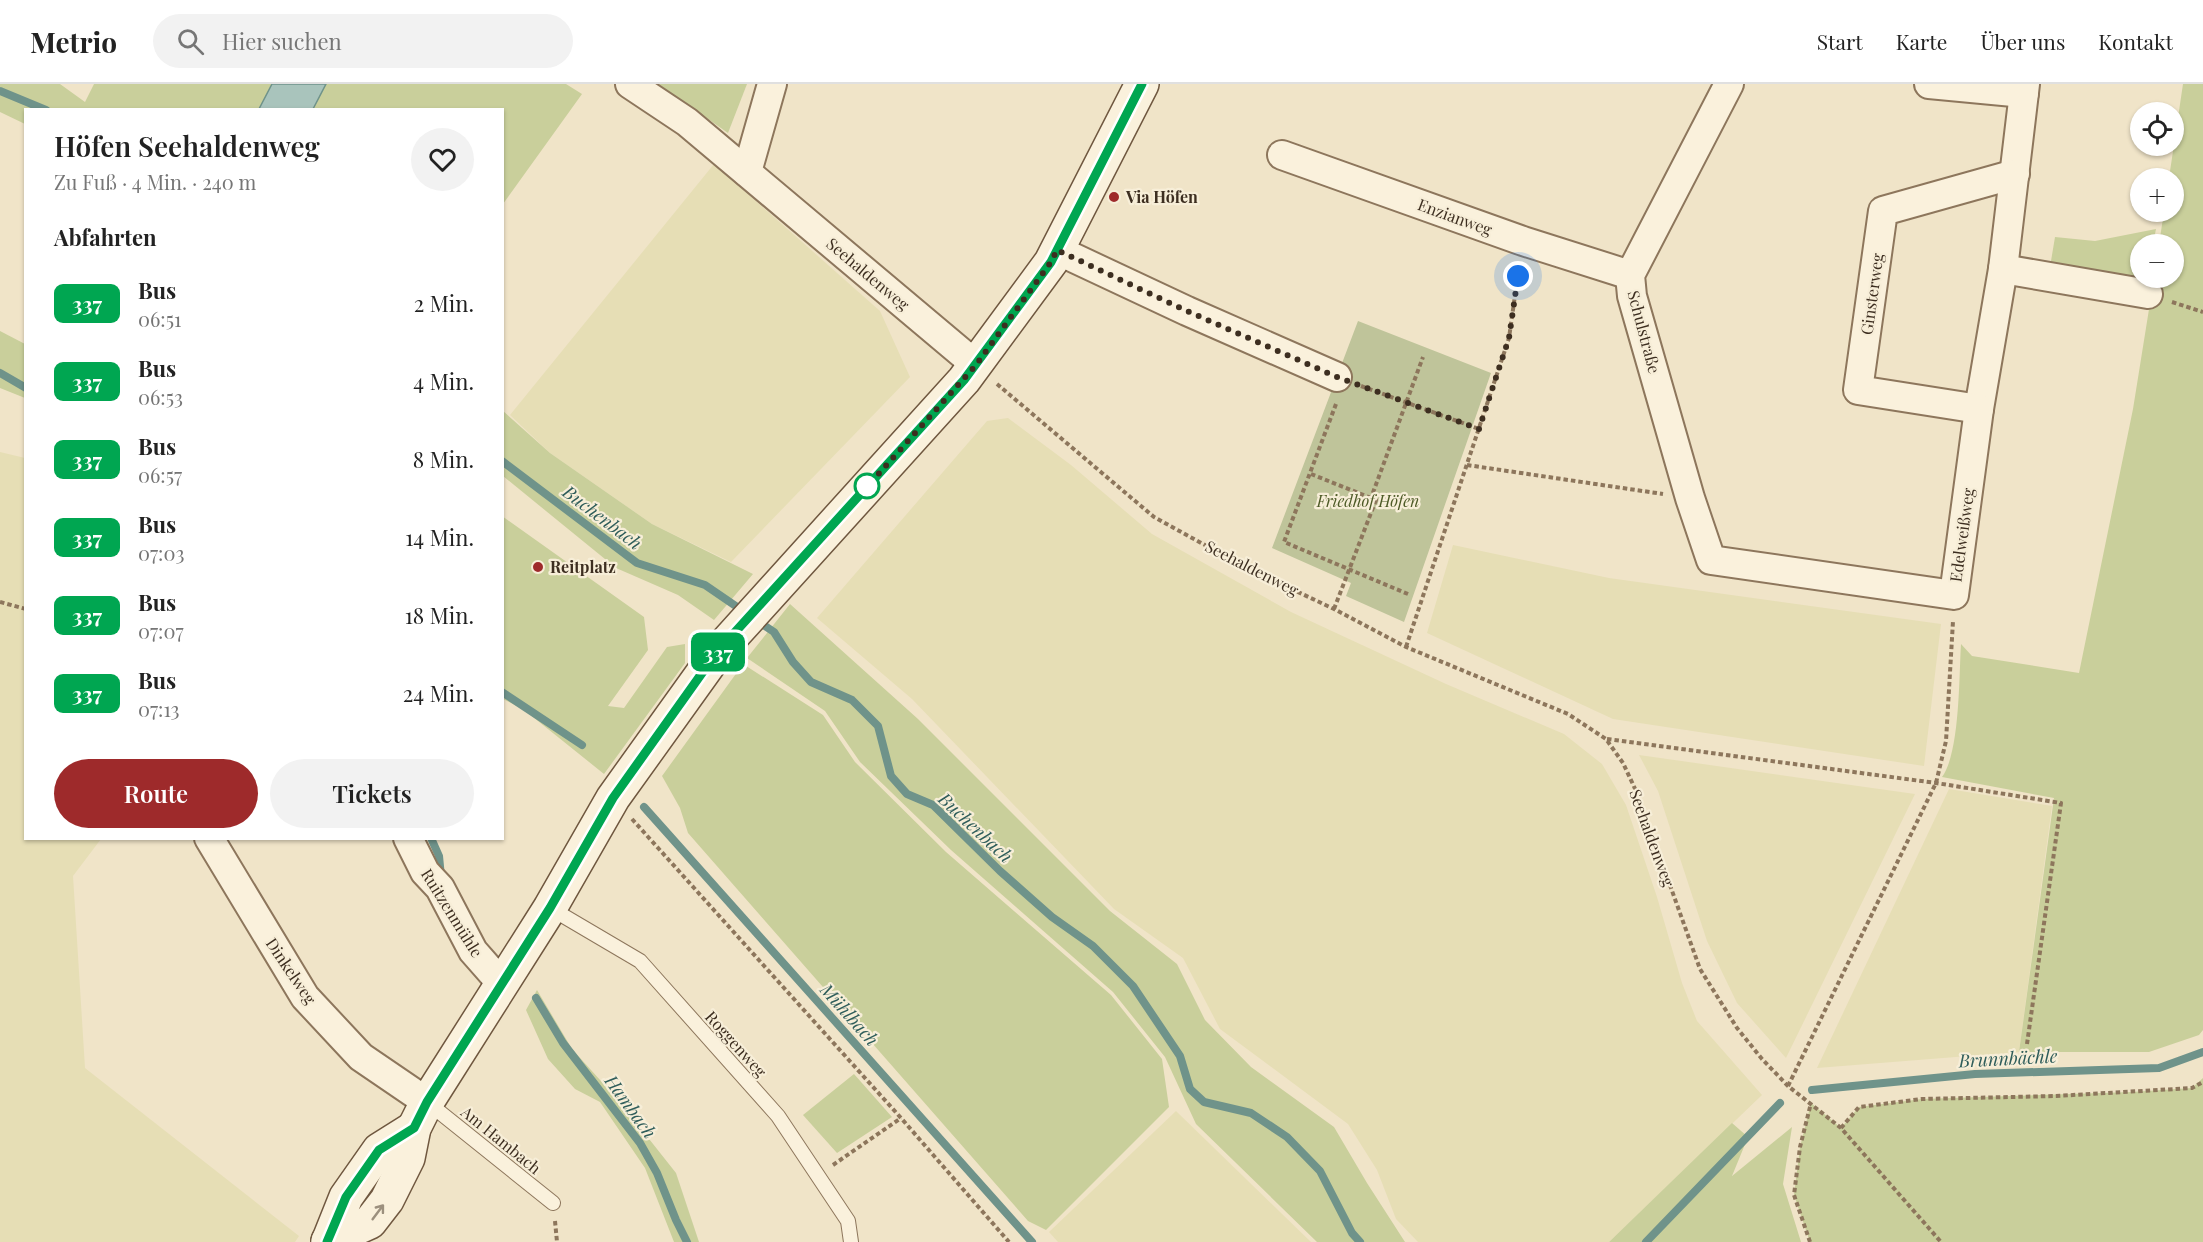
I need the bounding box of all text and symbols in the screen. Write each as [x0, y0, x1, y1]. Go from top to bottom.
search box [153, 14, 573, 68]
text: Metrio [30, 23, 117, 60]
icon: search [174, 25, 207, 58]
text: Hier suchen [222, 26, 342, 56]
text: Start [1817, 27, 1863, 55]
text: Karte [1896, 27, 1947, 55]
text: Über uns [1980, 27, 2065, 55]
text: Kontakt [2098, 27, 2173, 55]
map controls [2130, 102, 2184, 288]
button: locate [2130, 102, 2184, 156]
text: Höfen Seehaldenweg [54, 127, 320, 164]
button: heart [411, 128, 474, 191]
text: Zu Fuß · 4 Min. · 240 m [54, 168, 256, 195]
button: + [2130, 168, 2184, 222]
place label: Via Höfen [1125, 186, 1198, 207]
marker: Via Höfen [1107, 190, 1121, 204]
street label: Enzianweg [1415, 193, 1496, 240]
text: Abfahrten [54, 222, 157, 252]
street label: Seehaldenweg [822, 233, 915, 315]
button: − [2130, 234, 2184, 288]
street label: Ginsterweg [1855, 251, 1888, 336]
your location [1503, 261, 1533, 291]
text: Bus [138, 275, 176, 305]
text: 2 Min. [414, 288, 474, 318]
street label: Schulstraße [1623, 288, 1666, 376]
text: 337 [72, 289, 102, 317]
text: 06:51 [138, 305, 181, 332]
text: Bus [138, 353, 176, 383]
text: 4 Min. [413, 366, 474, 396]
text: 337 [72, 367, 102, 395]
text: 06:53 [138, 383, 183, 410]
text: Bus [138, 431, 176, 461]
text: 8 Min. [413, 444, 474, 474]
text: 337 [72, 445, 102, 473]
text: 06:57 [138, 461, 182, 488]
unlabelled marker [854, 473, 880, 499]
water label: Buchenbach [557, 479, 647, 555]
street label: Edelweißweg [1945, 486, 1979, 583]
park label: Friedhof Höfen [1316, 490, 1419, 511]
text: Bus [138, 509, 176, 539]
text: 14 Min. [405, 522, 474, 552]
text: 337 [72, 523, 102, 551]
street label: Seehaldenweg [1202, 535, 1303, 600]
text: 07:03 [138, 539, 184, 566]
place label: Reitplatz [550, 556, 616, 577]
marker: Reitplatz [531, 560, 545, 574]
text: Bus [138, 587, 176, 617]
text: 18 Min. [405, 600, 474, 630]
text: 337 [72, 601, 102, 629]
text: 07:07 [138, 617, 184, 644]
line badge: 337 [684, 632, 752, 672]
text: 337 [703, 638, 733, 666]
text: Bus [138, 665, 176, 695]
text: 24 Min. [403, 678, 474, 708]
text: 337 [72, 679, 102, 707]
text: 07:13 [138, 695, 180, 722]
button: Route [54, 759, 258, 828]
button: Tickets [270, 759, 474, 828]
water label: Buchenbach [933, 786, 1018, 868]
street label: Seehaldenweg [1625, 786, 1680, 890]
street label: Ruitzenmühle [417, 864, 488, 961]
street label: Dinkelweg [262, 934, 322, 1008]
water label: Mühlbach [815, 977, 884, 1051]
street label: Roggenweg [701, 1006, 772, 1082]
water label: Brunnbächle [1957, 1043, 2058, 1073]
water label: Hambach [599, 1069, 662, 1143]
street label: Am Hambach [456, 1100, 546, 1179]
one-way arrow [371, 1204, 384, 1220]

